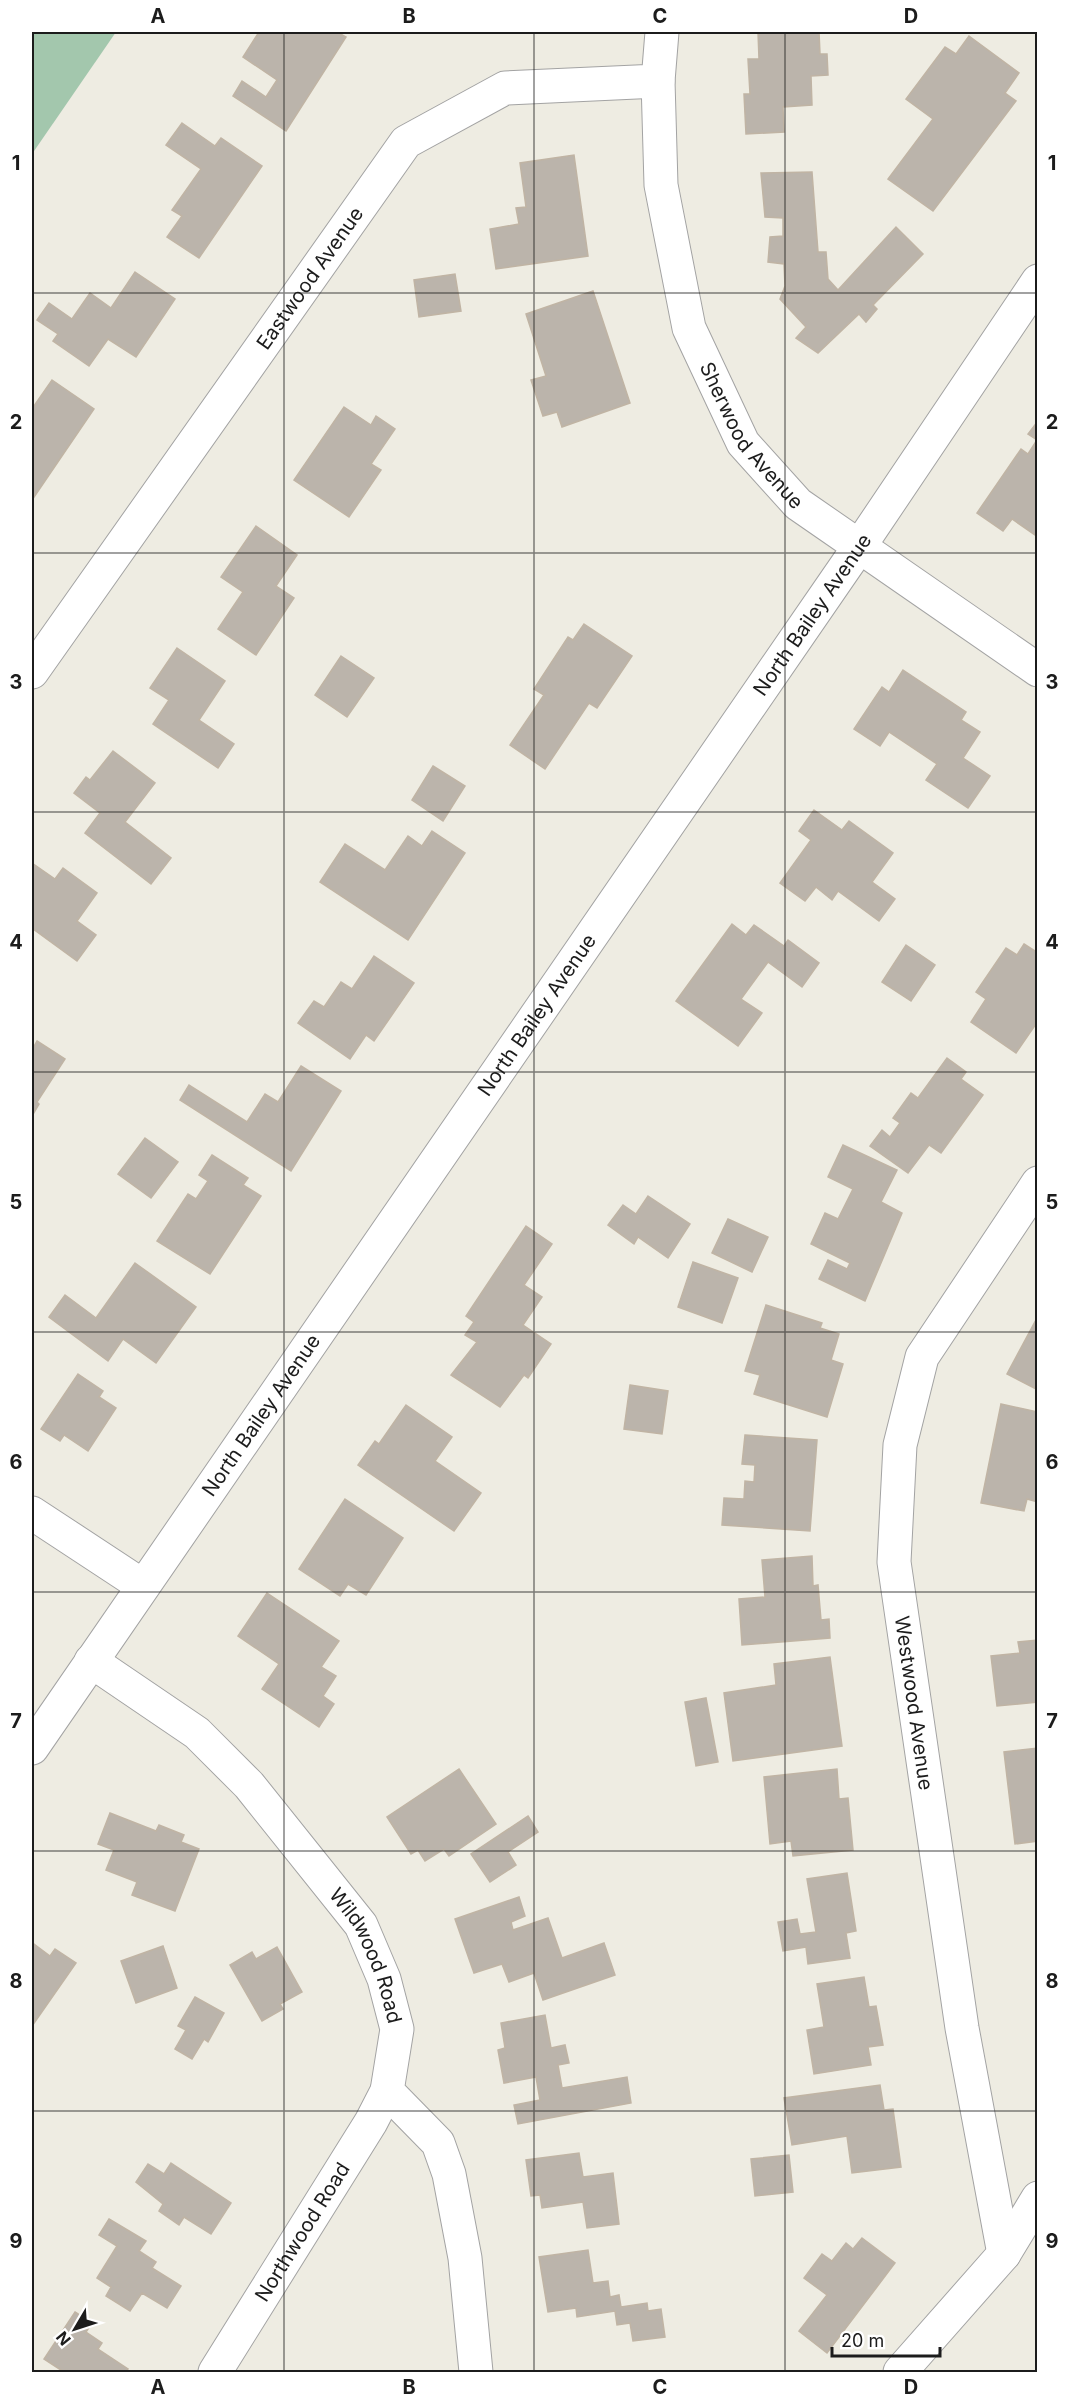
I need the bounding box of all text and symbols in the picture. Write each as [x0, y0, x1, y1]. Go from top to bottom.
text: A [151, 4, 166, 28]
text: B [402, 4, 416, 28]
text: C [653, 4, 667, 28]
text: D [904, 4, 918, 28]
text: 1 [12, 151, 20, 175]
text: 1 [1048, 151, 1056, 175]
street label: Eastwood Avenue [251, 202, 368, 354]
street label: Sherwood Avenue [695, 358, 808, 514]
text: 2 [10, 410, 22, 434]
text: 2 [1046, 410, 1058, 434]
street label: North Bailey Avenue [748, 529, 876, 700]
text: 3 [10, 670, 22, 694]
text: 3 [1046, 670, 1058, 694]
street label: North Bailey Avenue [473, 929, 601, 1101]
text: 4 [9, 930, 23, 954]
text: 4 [1045, 930, 1059, 954]
text: 5 [10, 1190, 22, 1214]
text: 5 [1046, 1190, 1058, 1214]
street label: North Bailey Avenue [197, 1330, 325, 1501]
text: 6 [10, 1450, 23, 1474]
text: 6 [1046, 1450, 1059, 1474]
street label: Westwood Avenue [890, 1614, 938, 1792]
text: 7 [10, 1709, 22, 1733]
text: 7 [1046, 1709, 1058, 1733]
street label: Wildwood Road [324, 1883, 407, 2026]
text: 8 [9, 1969, 23, 1993]
text: 8 [1045, 1969, 1059, 1993]
street label: Northwood Road [250, 2158, 355, 2306]
text: 9 [10, 2229, 23, 2253]
text: 9 [1046, 2229, 1059, 2253]
north arrow [45, 2299, 105, 2359]
scale bar [832, 2320, 940, 2358]
text: N [52, 2327, 75, 2349]
text: 20 m [841, 2330, 884, 2351]
text: A [151, 2375, 166, 2399]
text: B [402, 2375, 416, 2399]
text: C [653, 2375, 667, 2399]
text: D [904, 2375, 918, 2399]

